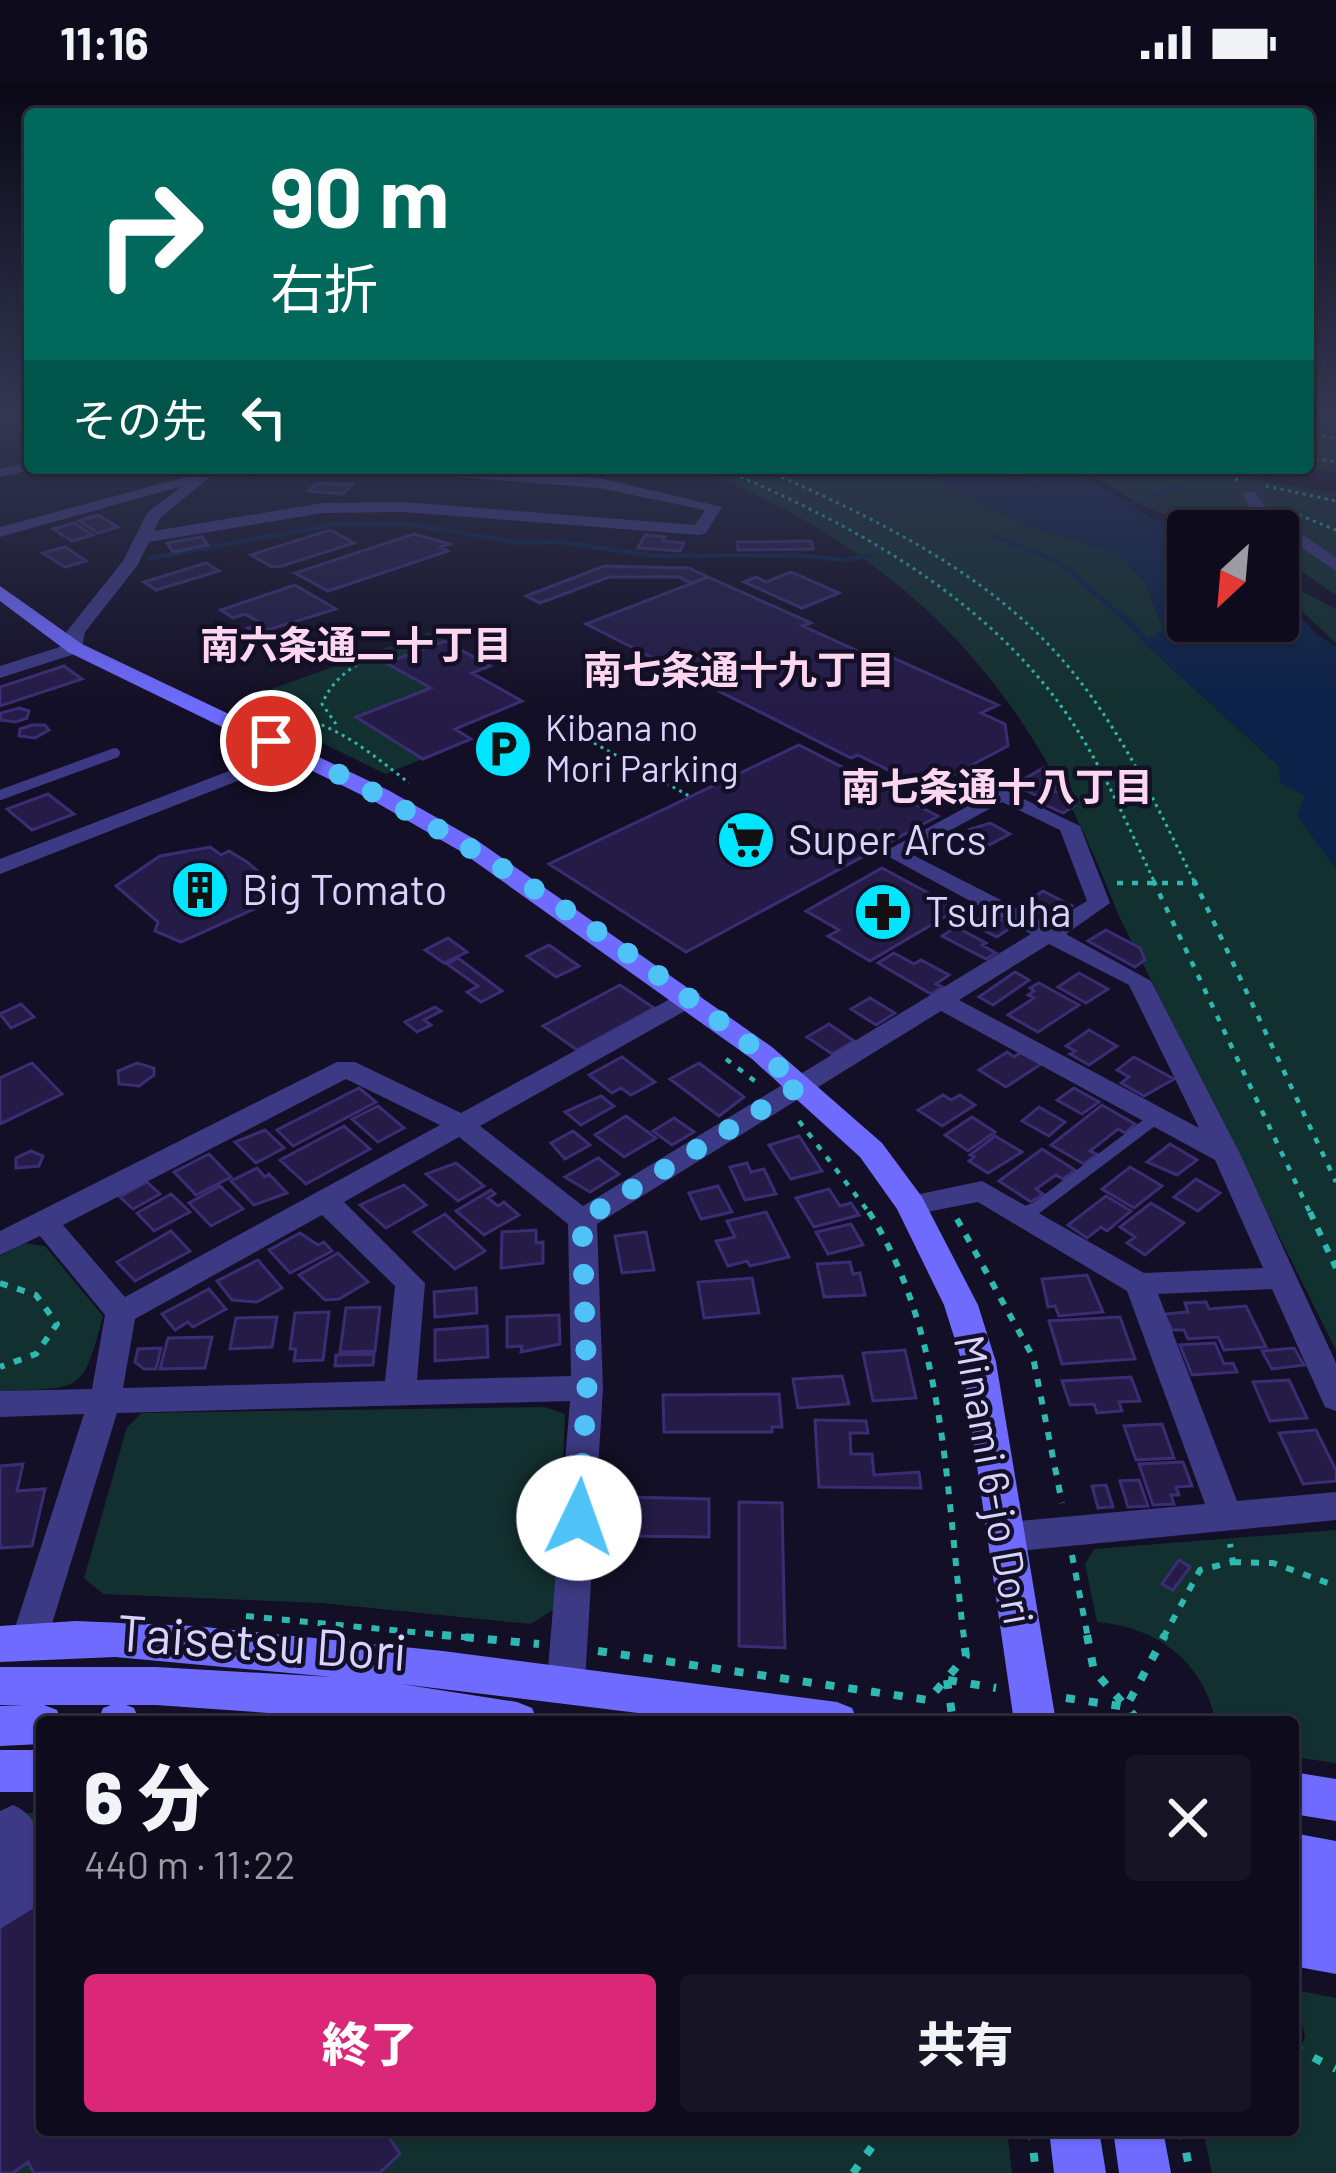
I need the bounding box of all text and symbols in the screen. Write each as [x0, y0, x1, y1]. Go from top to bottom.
text: 11:16 [60, 15, 149, 69]
text: 90 m [270, 144, 449, 245]
icon: right [72, 156, 228, 312]
text: 右折 [270, 255, 378, 320]
icon: left [231, 384, 297, 450]
text: その先 [72, 392, 207, 446]
north arrow [1167, 510, 1299, 642]
map controls [1167, 510, 1299, 642]
district label: 南六条通二十丁目 [200, 620, 512, 667]
district label: 南七条通十九丁目 [583, 645, 895, 692]
pin [220, 690, 322, 792]
place label: Kibana no Mori Parking [545, 705, 738, 789]
icon: arrive [238, 708, 304, 774]
parking icon: Kibana no Mori Parking [472, 718, 534, 780]
district label: 南七条通十八丁目 [841, 762, 1153, 809]
supermarket icon: Super Arcs [715, 809, 777, 871]
place label: Super Arcs [788, 813, 987, 864]
building icon: Big Tomato [169, 859, 231, 921]
place label: Big Tomato [242, 863, 447, 914]
pharmacy icon: Tsuruha [852, 881, 914, 943]
place label: Tsuruha [925, 885, 1071, 935]
street label: Minami 6-jo Dori [945, 1331, 1046, 1629]
position arrow [516, 1455, 642, 1581]
street label: Taisetsu Dori [115, 1600, 409, 1681]
text: 6 分 [84, 1752, 210, 1838]
button: close [1125, 1755, 1251, 1881]
text: 440 m · 11:22 [84, 1840, 295, 1887]
button: 終了 [84, 1974, 656, 2112]
button: 共有 [680, 1974, 1251, 2112]

